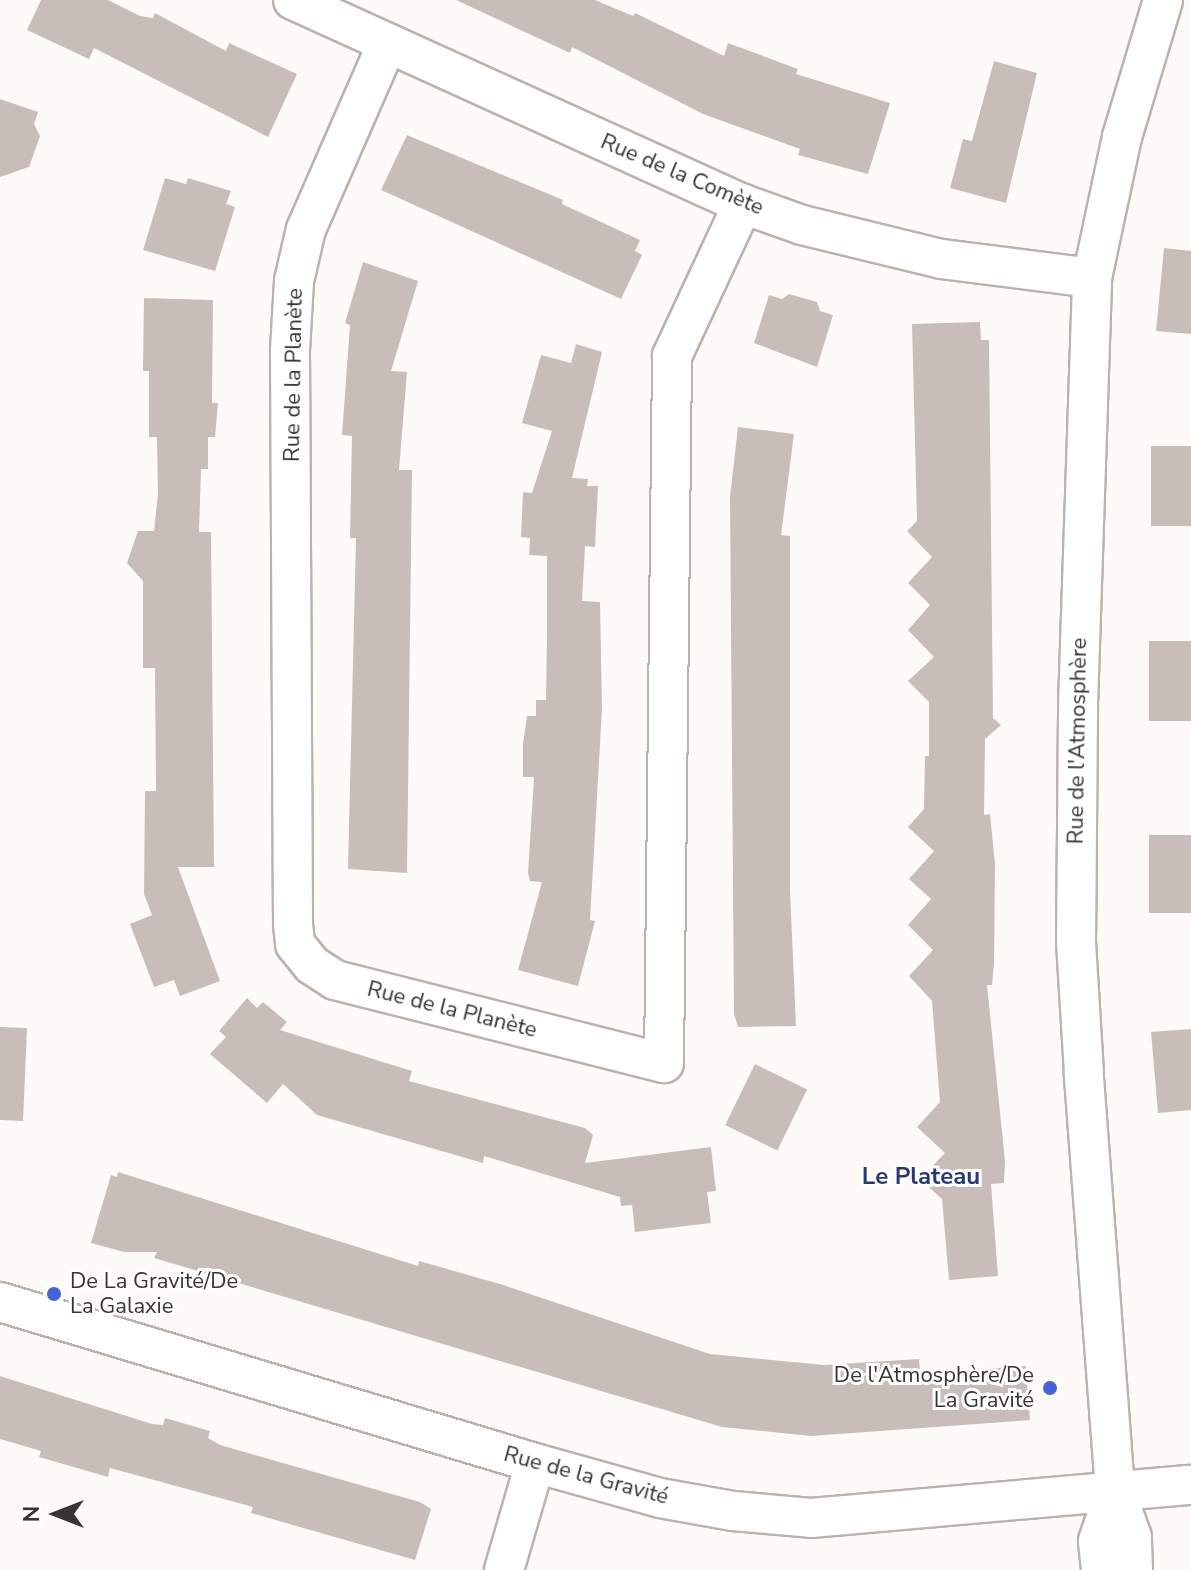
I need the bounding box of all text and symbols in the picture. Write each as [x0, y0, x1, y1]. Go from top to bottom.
street label: Rue de la Comète [597, 129, 767, 221]
street label: Rue de la Planète [279, 288, 309, 462]
street label: Rue de l'Atmosphère [1063, 637, 1093, 845]
street label: Rue de la Planète [364, 976, 540, 1044]
district label: Le Plateau [862, 1163, 980, 1191]
place label: De La Gravité/De La Galaxie [70, 1268, 238, 1320]
marker: De La Gravité/De La Galaxie [45, 1285, 63, 1303]
place label: De l'Atmosphère/De La Gravité [834, 1362, 1034, 1414]
marker: De l'Atmosphère/De La Gravité [1041, 1379, 1059, 1397]
street label: Rue de la Gravité [501, 1441, 671, 1511]
north arrow [16, 1474, 96, 1554]
text: N [17, 1506, 47, 1522]

